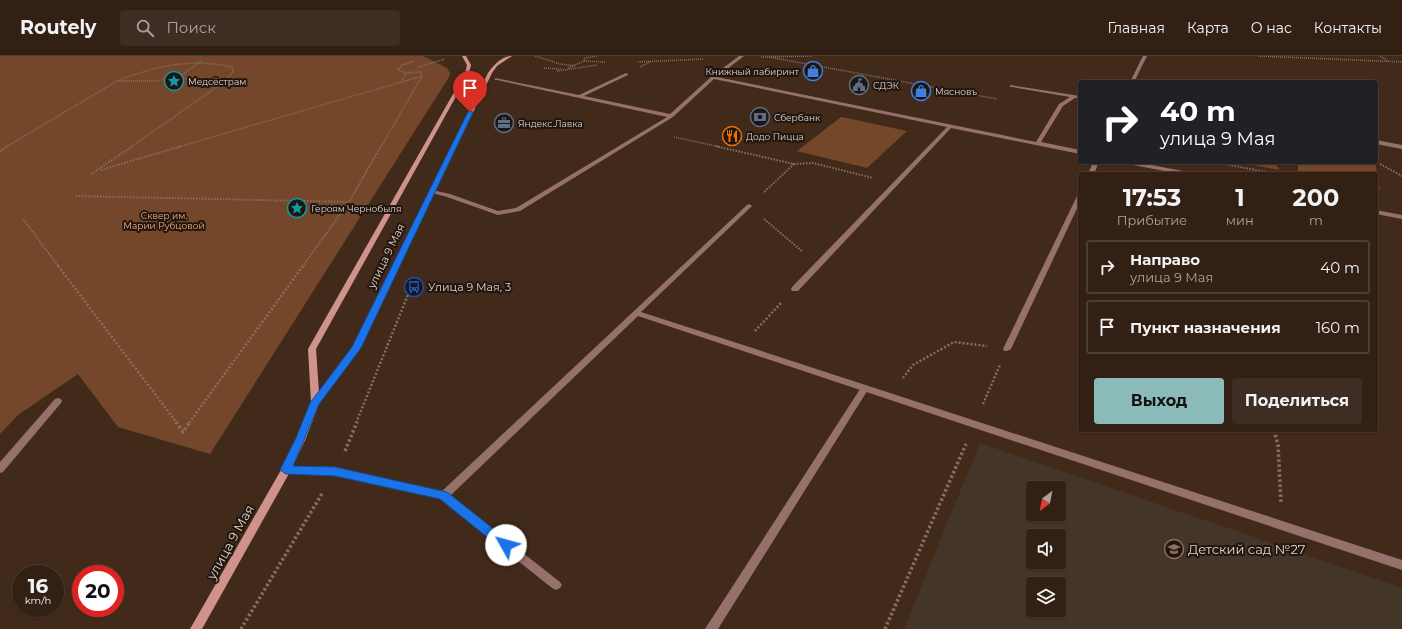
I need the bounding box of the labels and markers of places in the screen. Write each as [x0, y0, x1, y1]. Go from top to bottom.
shop icon: Книжный лабиринт [802, 60, 824, 82]
place label: Книжный лабиринт [706, 66, 800, 77]
place icon: Медсёстрам [163, 70, 185, 92]
pin [453, 71, 487, 112]
public building icon: СДЭК [848, 74, 870, 96]
place label: Медсёстрам [188, 76, 246, 87]
place label: СДЭК [873, 80, 900, 91]
shop icon: Мясновъ [910, 80, 932, 102]
place label: Мясновъ [935, 86, 977, 97]
bank icon: Сбербанк [749, 106, 771, 128]
office icon: Яндекс.Лавка [493, 112, 515, 134]
place label: Сбербанк [774, 112, 821, 123]
place label: Яндекс.Лавка [518, 118, 583, 129]
restaurant icon: Додо Пицца [721, 125, 743, 147]
place label: Додо Пицца [746, 131, 804, 142]
place icon: Героям Чернобыля [286, 197, 308, 219]
place label: Героям Чернобыля [311, 203, 401, 214]
bus stop icon: Улица 9 Мая, 3 [403, 276, 425, 298]
place label: Улица 9 Мая, 3 [428, 280, 511, 294]
school or university icon: Детский сад №27 [1163, 538, 1185, 560]
place label: Детский сад №27 [1188, 541, 1306, 557]

